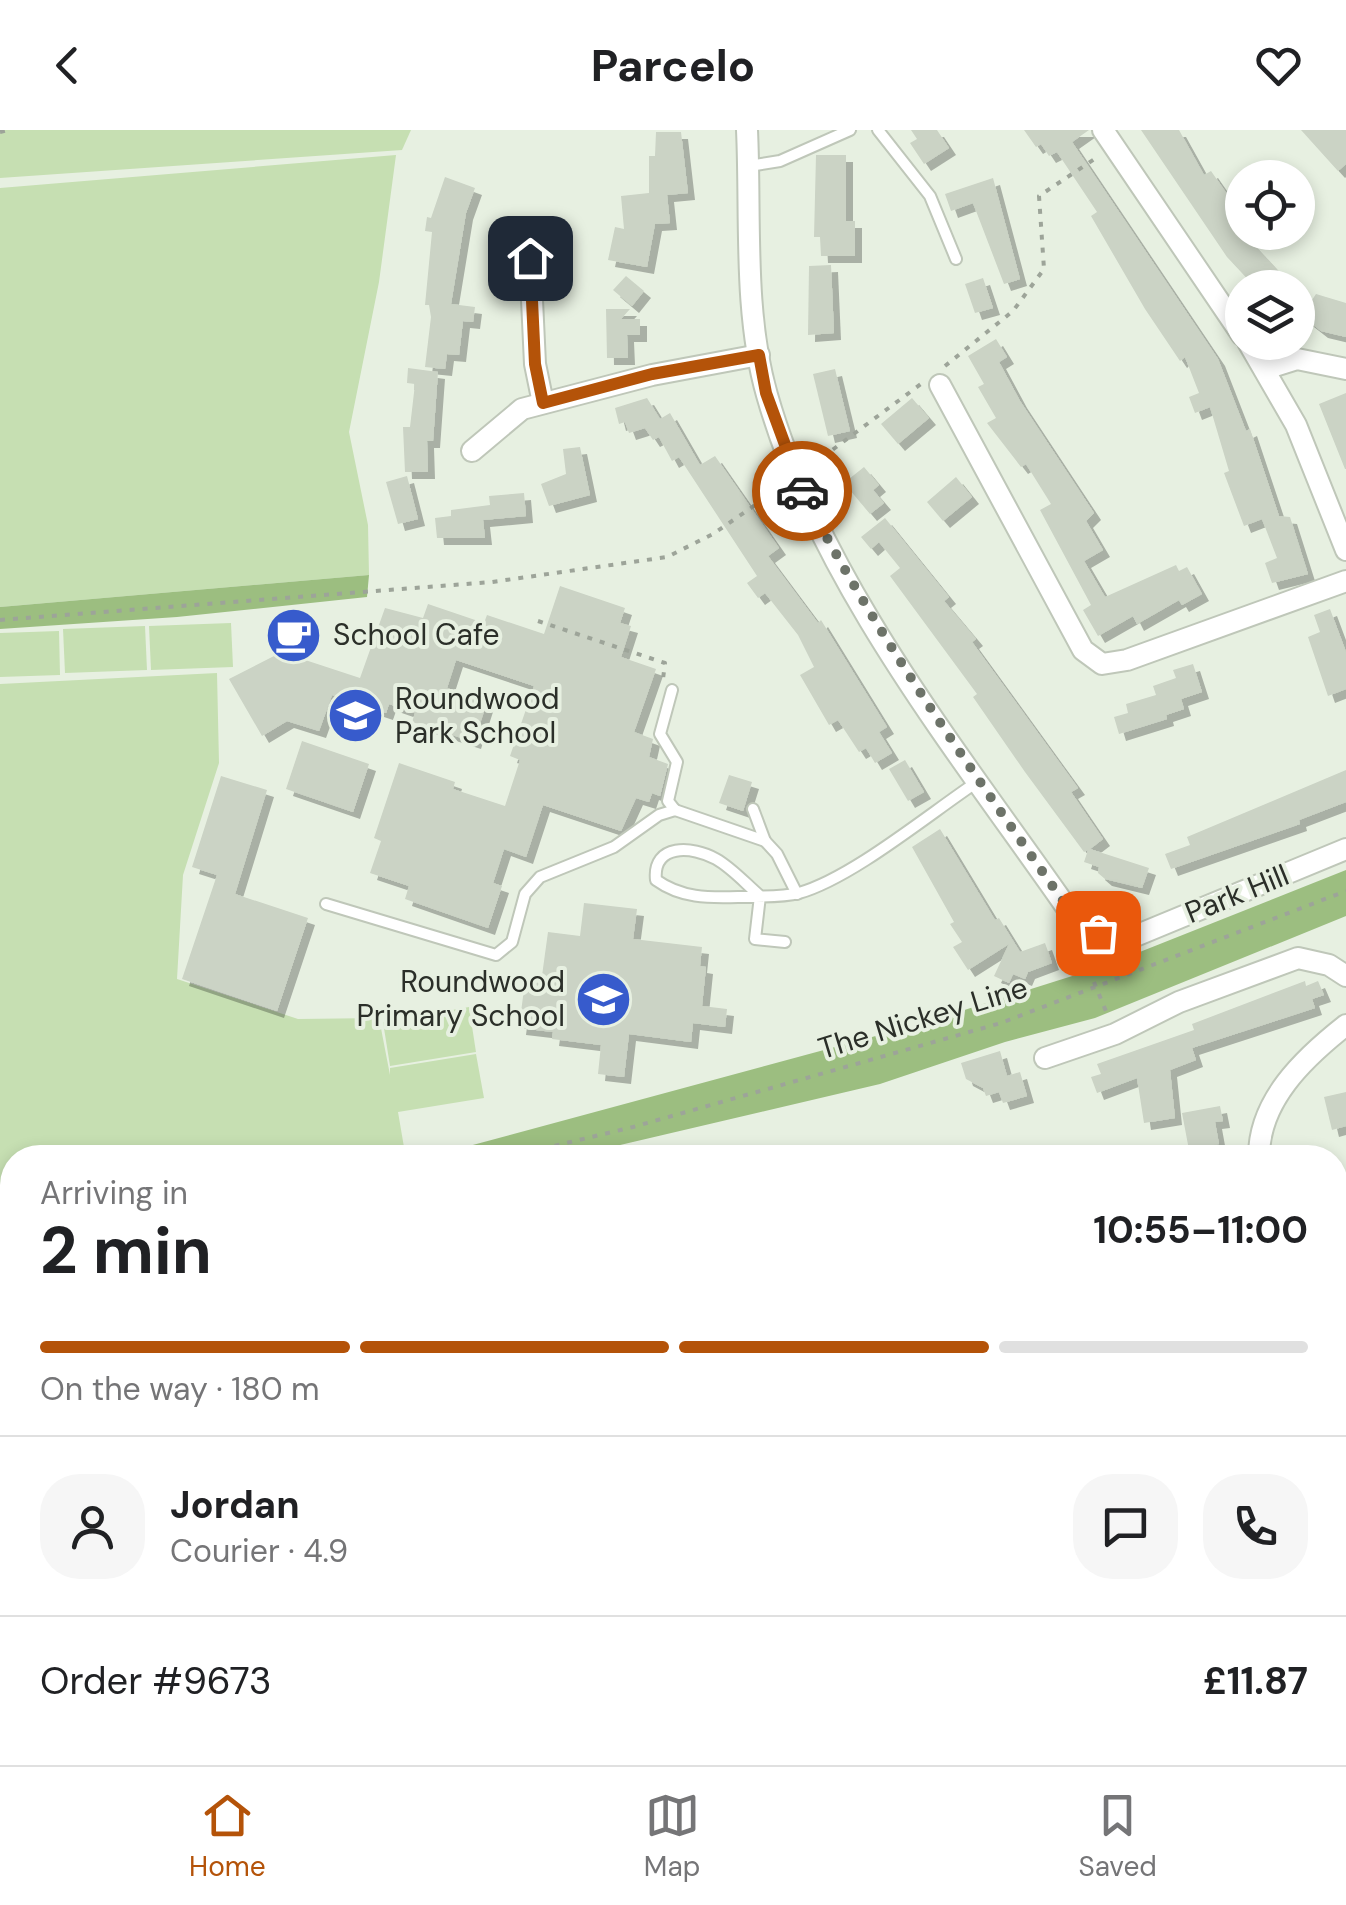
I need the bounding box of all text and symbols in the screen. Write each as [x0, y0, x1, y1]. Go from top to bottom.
text: Parcelo [591, 36, 755, 95]
icon: back [40, 38, 95, 93]
icon: heart [1251, 38, 1306, 93]
map controls [1225, 160, 1315, 360]
button: locate [1225, 160, 1315, 250]
pin [488, 216, 573, 301]
icon: home [503, 231, 558, 286]
button: layers [1225, 270, 1315, 360]
courier [752, 441, 852, 541]
icon: car [775, 464, 830, 519]
cafe icon: School Cafe [264, 605, 324, 665]
place label: School Cafe [333, 615, 500, 654]
place label: Roundwood Park School [395, 679, 560, 752]
school or university icon: Roundwood Park School [326, 686, 386, 746]
street label: Park Hill [1179, 855, 1294, 932]
pin [1056, 891, 1141, 976]
icon: bag [1071, 906, 1126, 961]
place label: Roundwood Primary School [356, 962, 565, 1035]
street label: The Nickey Line [814, 967, 1032, 1068]
school or university icon: Roundwood Primary School [574, 969, 634, 1029]
text: Arriving in [40, 1172, 188, 1214]
text: 10:55–11:00 [1093, 1205, 1308, 1255]
text: 2 min [40, 1209, 212, 1293]
text: On the way · 180 m [40, 1368, 320, 1410]
button: person [40, 1474, 145, 1579]
button: chat [1073, 1474, 1178, 1579]
button: phone [1203, 1474, 1308, 1579]
text: Jordan [170, 1480, 300, 1530]
text: Courier · 4.9 [170, 1530, 348, 1572]
text: Order #9673 [40, 1656, 271, 1706]
text: £11.87 [1203, 1656, 1308, 1706]
tab: Home [189, 1788, 266, 1885]
tab: Map [644, 1788, 700, 1885]
tab: Saved [1078, 1788, 1157, 1885]

